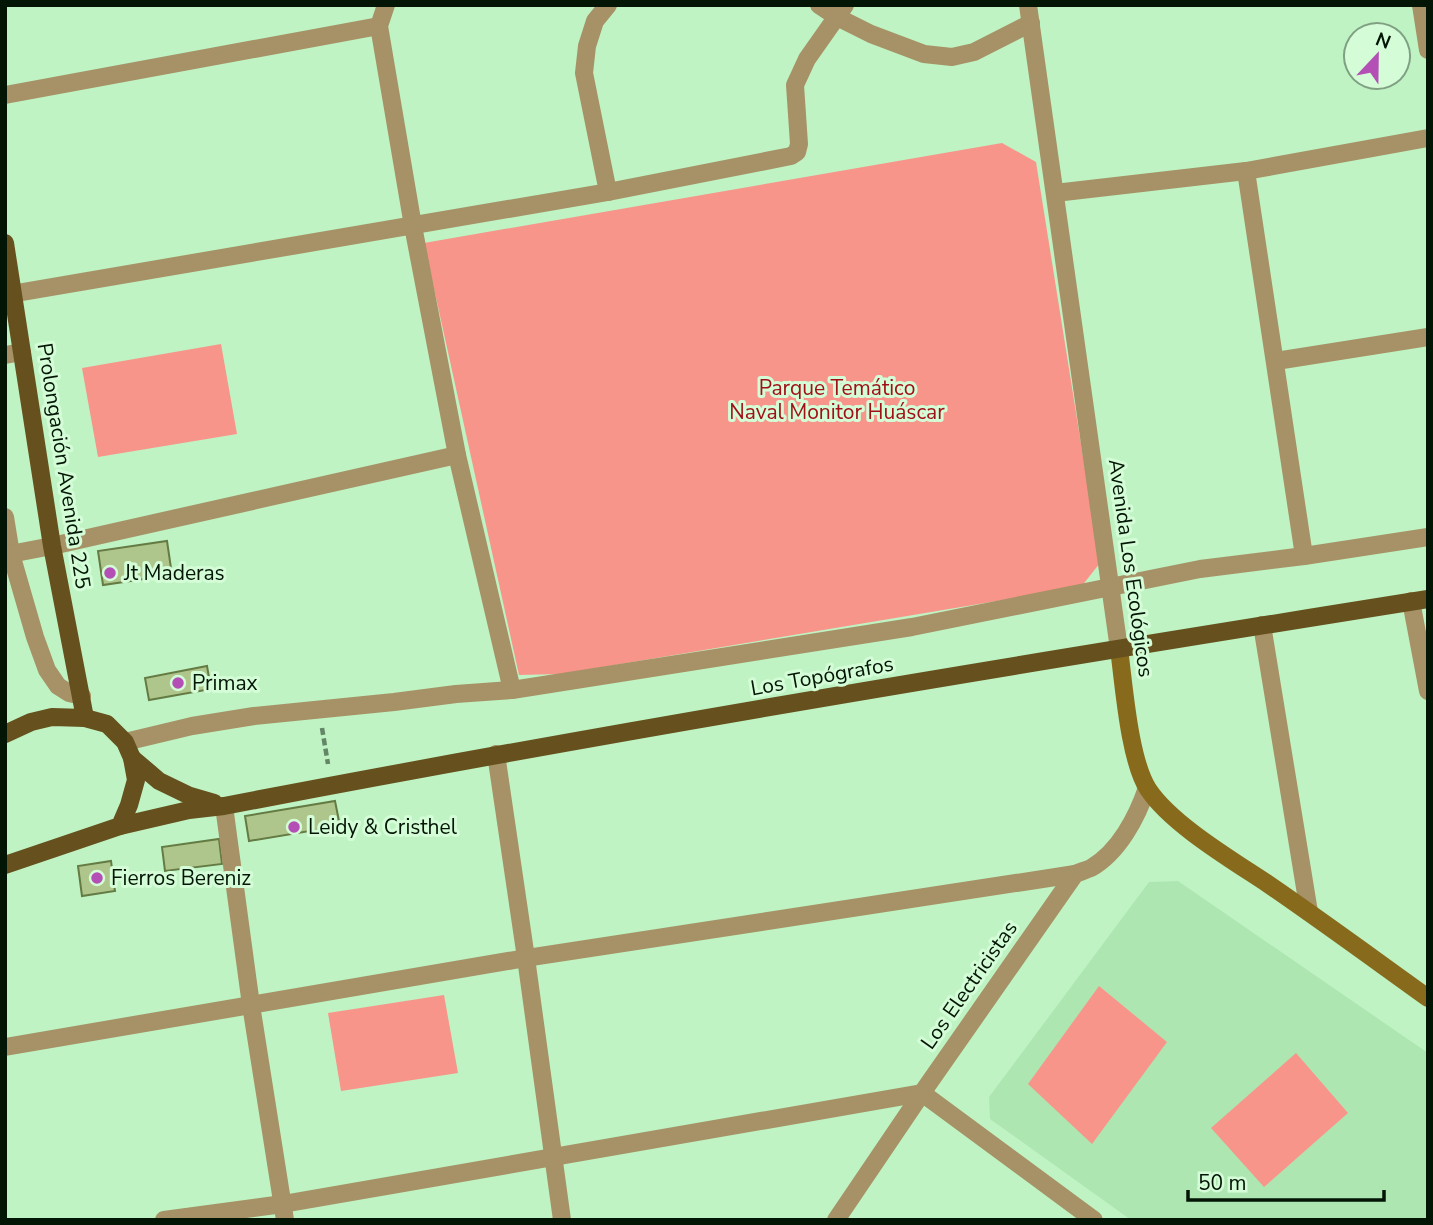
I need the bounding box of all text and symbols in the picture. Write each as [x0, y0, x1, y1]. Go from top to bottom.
north arrow [1342, 21, 1412, 91]
text: N [1372, 26, 1394, 56]
street label: Prolongación Avenida 225 [31, 341, 97, 591]
park label: Parque Temático Naval Monitor Huáscar [729, 374, 945, 426]
street label: Avenida Los Ecológicos [1102, 457, 1160, 679]
place label: Jt Maderas [123, 559, 225, 587]
marker: Jt Maderas [102, 565, 118, 581]
street label: Los Topógrafos [748, 650, 896, 702]
place label: Primax [192, 669, 258, 697]
marker: Primax [170, 675, 186, 691]
place label: Leidy & Cristhel [308, 813, 458, 841]
marker: Leidy & Cristhel [286, 819, 302, 835]
place label: Fierros Bereniz [111, 864, 251, 892]
marker: Fierros Bereniz [89, 870, 105, 886]
street label: Los Electricistas [914, 915, 1024, 1055]
scale bar [1188, 1158, 1384, 1202]
text: 50 m [1198, 1169, 1247, 1197]

